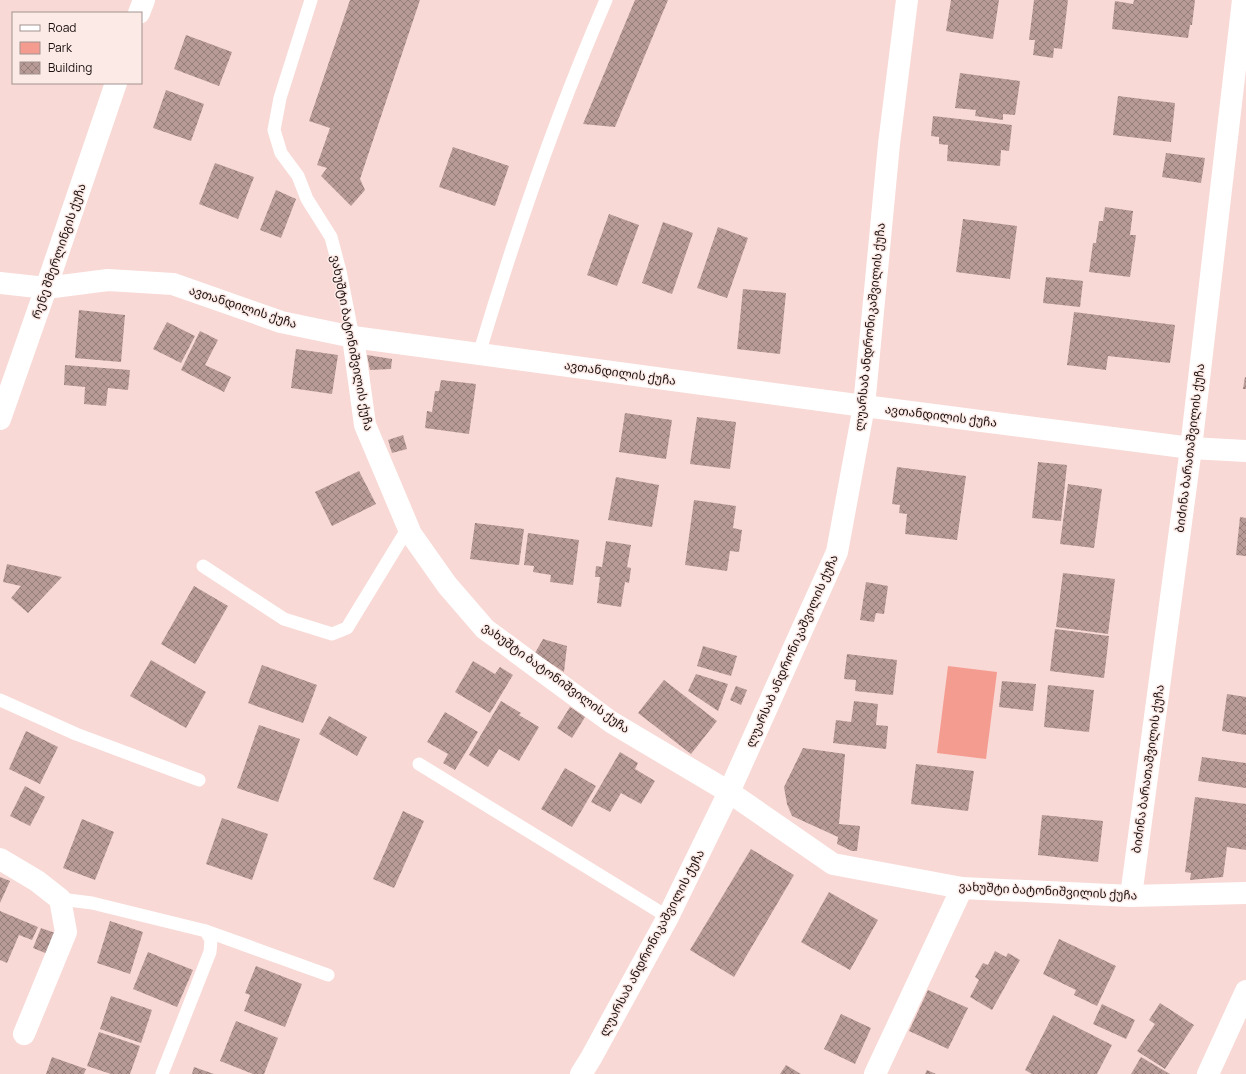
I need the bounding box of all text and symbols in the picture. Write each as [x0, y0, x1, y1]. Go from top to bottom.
legend [12, 12, 142, 84]
text: Road [48, 19, 76, 36]
text: Park [48, 39, 73, 56]
text: Building [48, 59, 92, 76]
street label: რენე შმერლინგის ქუჩა [27, 181, 90, 321]
street label: ლუარსაბ ანდრონიკაშვილის ქუჩა [850, 222, 889, 432]
street label: ვახუშტი ბატონიშვილის ქუჩა [327, 254, 378, 432]
street label: ავთანდილის ქუჩა [187, 281, 299, 332]
street label: ავთანდილის ქუჩა [563, 356, 677, 389]
street label: ბიძინა ბარათაშვილის ქუჩა [1171, 362, 1208, 533]
street label: ავთანდილის ქუჩა [884, 400, 998, 431]
street label: ლუარსაბ ანდრონიკაშვილის ქუჩა [741, 552, 842, 750]
street label: ვახუშტი ბატონიშვილის ქუჩა [479, 618, 634, 737]
street label: ბიძინა ბარათაშვილის ქუჩა [1127, 683, 1168, 854]
street label: ლუარსაბ ანდრონიკაშვილის ქუჩა [595, 846, 708, 1039]
street label: ვახუშტი ბატონიშვილის ქუჩა [958, 877, 1138, 904]

